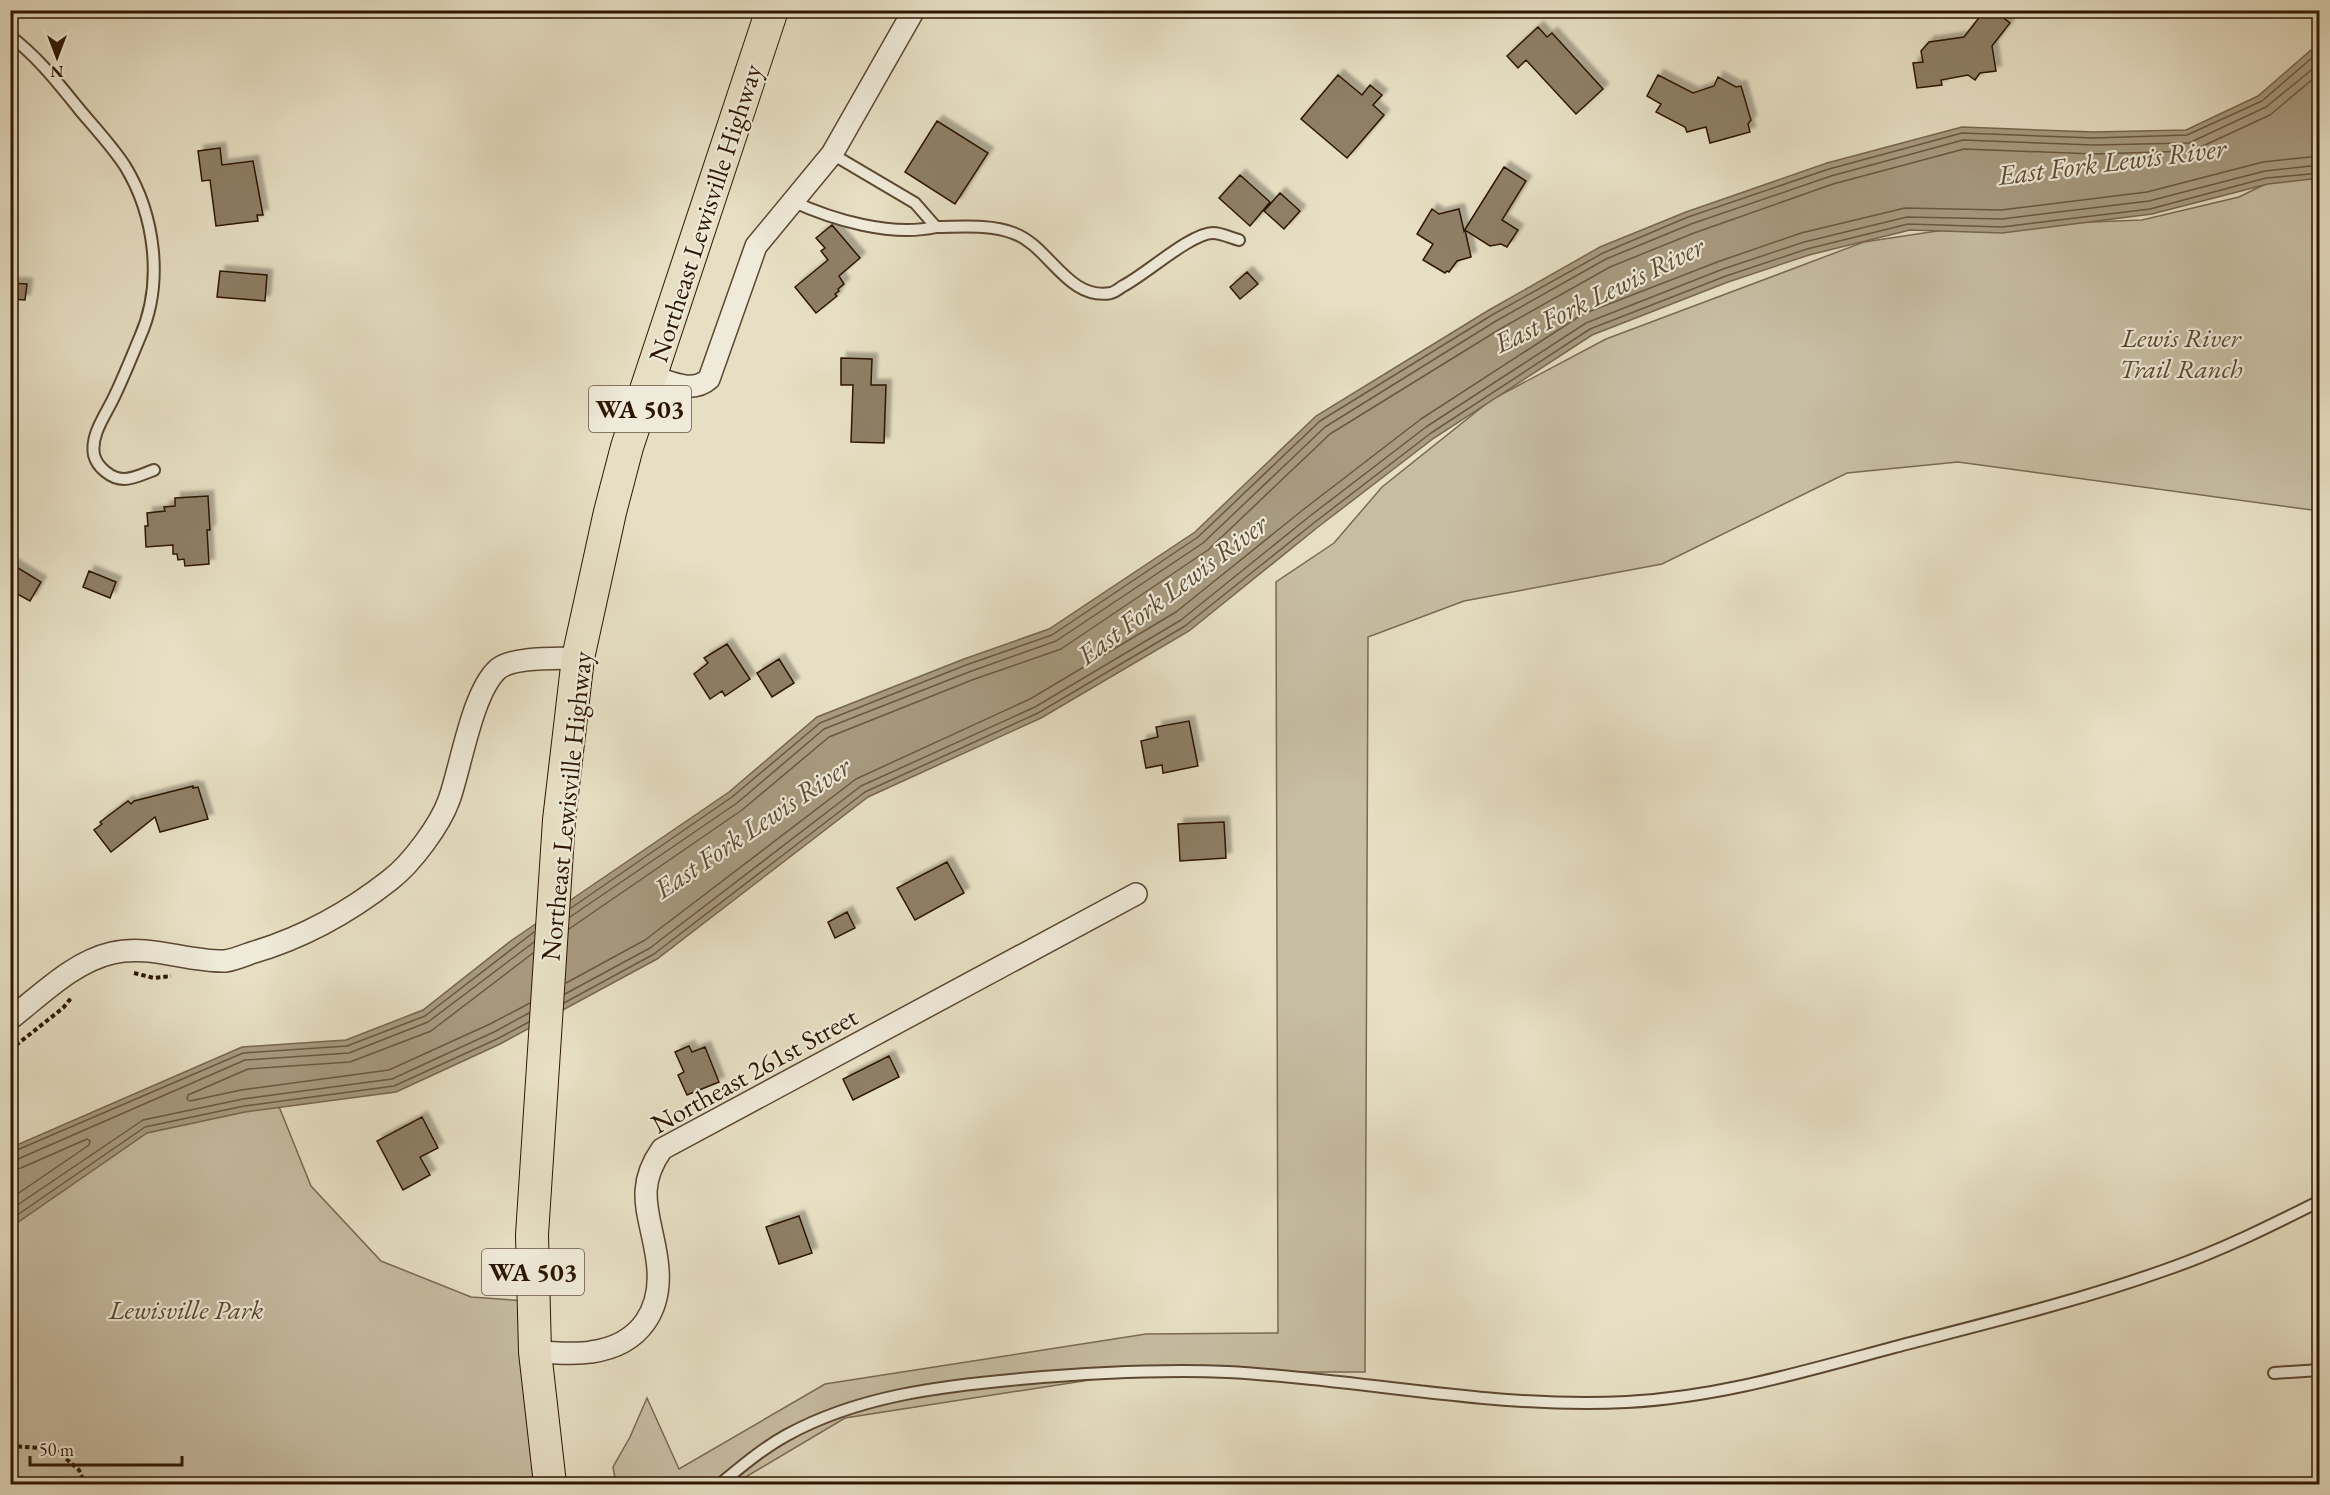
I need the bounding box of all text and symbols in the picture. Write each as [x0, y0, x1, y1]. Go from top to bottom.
north arrow [27, 27, 87, 87]
street label: Northeast Lewisville Highway [640, 59, 770, 366]
text: N [50, 61, 63, 82]
water label: East Fork Lewis River [1995, 129, 2229, 193]
water label: East Fork Lewis River [1487, 227, 1711, 361]
park label: Lewis River Trail Ranch [2119, 320, 2243, 386]
road number: WA 503 [589, 386, 691, 432]
water label: East Fork Lewis River [1069, 505, 1275, 673]
street label: Northeast Lewisville Highway [532, 649, 600, 963]
water label: East Fork Lewis River [646, 747, 858, 907]
street label: Northeast 261st Street [645, 998, 864, 1141]
road number: WA 503 [482, 1249, 584, 1295]
park label: Lewisville Park [108, 1292, 263, 1327]
scale bar [30, 1429, 182, 1467]
text: 50 m [39, 1438, 74, 1461]

